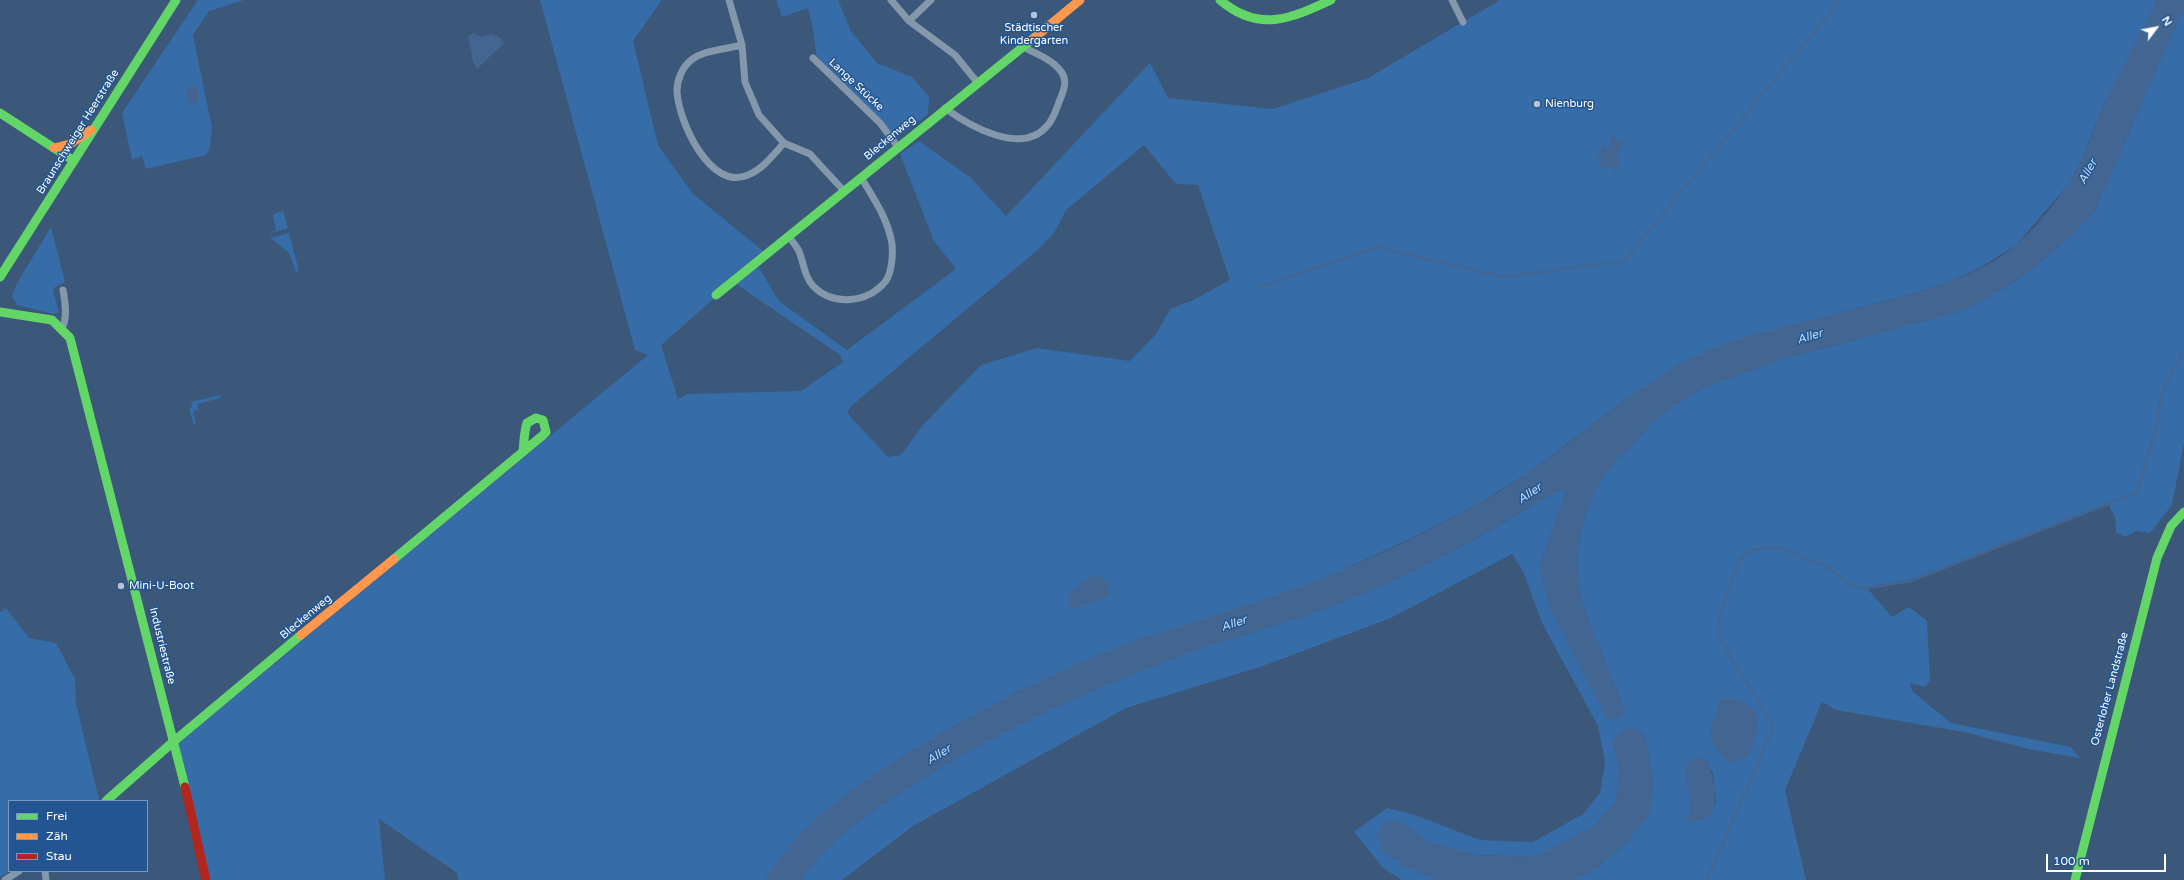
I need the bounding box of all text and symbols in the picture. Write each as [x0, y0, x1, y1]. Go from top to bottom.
north arrow [2136, 8, 2176, 48]
marker: Städtischer Kindergarten [1029, 10, 1039, 20]
text: N [2159, 14, 2174, 29]
place label: Städtischer Kindergarten [1000, 21, 1068, 47]
street label: Lange Stücke [826, 56, 886, 114]
street label: Braunschweiger Heerstraße [34, 67, 122, 197]
place label: Nienburg [1545, 97, 1594, 111]
marker: Nienburg [1532, 99, 1542, 109]
street label: Bleckenweg [862, 113, 918, 163]
water label: Aller [2075, 157, 2101, 187]
water label: Aller [1795, 326, 1825, 348]
water label: Aller [1515, 481, 1545, 507]
place label: Mini-U-Boot [129, 579, 194, 593]
marker: Mini-U-Boot [116, 581, 126, 591]
street label: Bleckenweg [278, 592, 334, 642]
street label: Industriestraße [146, 606, 178, 686]
water label: Aller [1219, 613, 1249, 635]
street label: Osterloher Landstraße [2088, 631, 2132, 747]
water label: Aller [924, 742, 954, 768]
legend [8, 800, 148, 872]
text: Frei [46, 809, 67, 823]
text: Zäh [46, 829, 68, 843]
scale bar [2048, 846, 2168, 872]
text: Stau [46, 849, 72, 863]
text: 100 m [2053, 854, 2090, 868]

